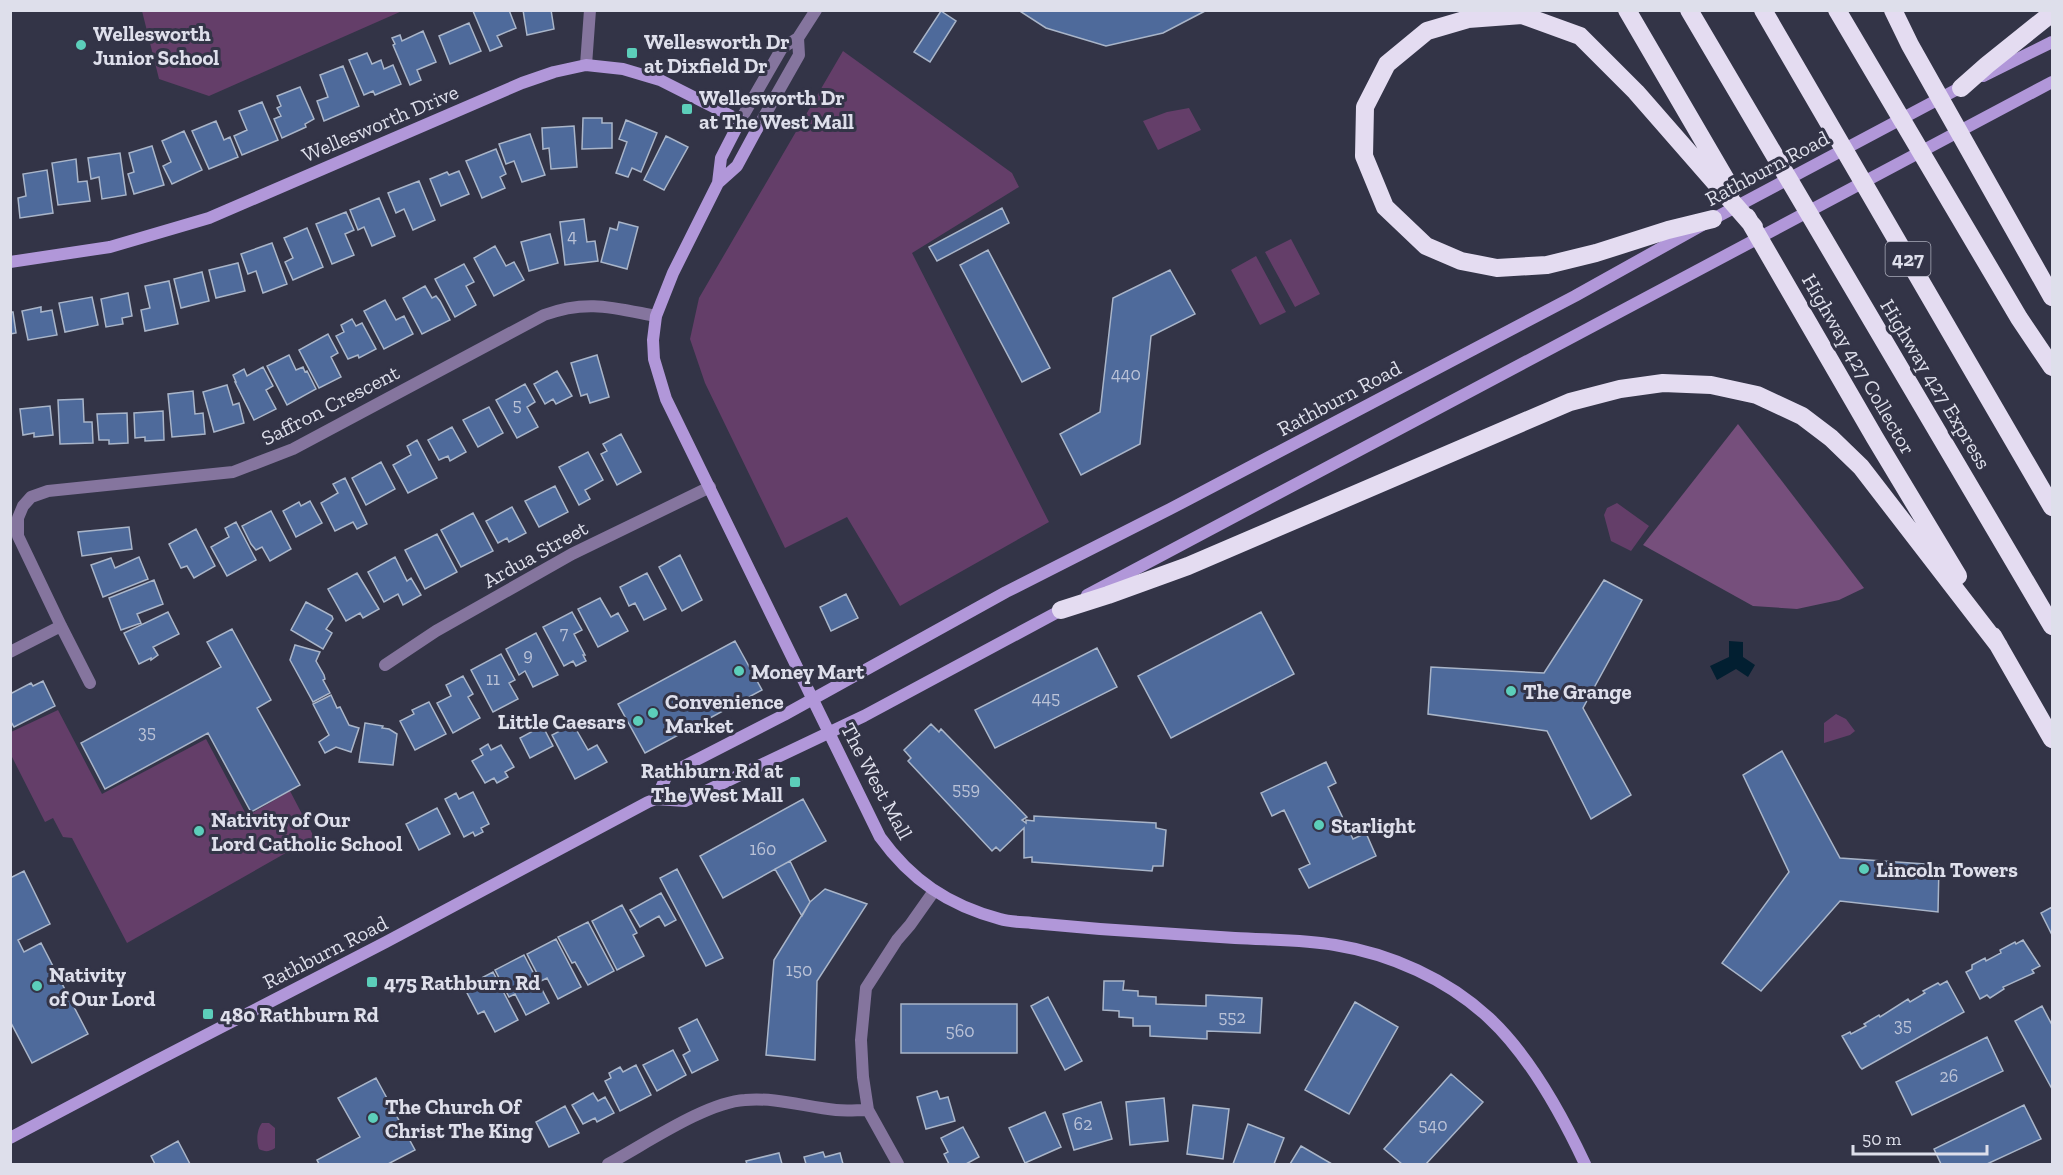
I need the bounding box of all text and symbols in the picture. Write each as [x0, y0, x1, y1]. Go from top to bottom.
place label: Wellesworth Junior School [93, 21, 219, 70]
place label: Wellesworth Dr at Dixfield Dr [644, 29, 790, 78]
marker: Wellesworth Junior School [74, 38, 88, 52]
marker: Wellesworth Dr at Dixfield Dr [625, 46, 639, 60]
street label: Wellesworth Drive [298, 79, 462, 167]
place label: Wellesworth Dr at The West Mall [699, 85, 854, 134]
marker: Wellesworth Dr at The West Mall [680, 102, 694, 116]
street label: Rathburn Road [1701, 125, 1834, 211]
house number: 4 [567, 225, 577, 247]
road number: 427 [1886, 242, 1930, 276]
street label: Highway 427 Collector [1797, 269, 1921, 459]
street label: Highway 427 Express [1875, 294, 1997, 474]
street label: Rathburn Road [1273, 355, 1406, 441]
street label: Saffron Crescent [257, 359, 403, 451]
house number: 440 [1111, 363, 1141, 385]
house number: 5 [512, 394, 522, 416]
street label: Ardua Street [478, 515, 592, 593]
house number: 7 [560, 622, 569, 644]
house number: 9 [523, 644, 533, 666]
place label: Money Mart [751, 659, 865, 684]
marker: Money Mart [732, 664, 746, 678]
house number: 11 [486, 668, 500, 690]
place label: The Grange [1523, 679, 1632, 704]
marker: The Grange [1504, 684, 1518, 698]
house number: 445 [1032, 687, 1060, 709]
place label: Convenience Market [665, 689, 784, 738]
marker: Convenience Market [646, 706, 660, 720]
place label: Little Caesars [498, 709, 626, 734]
marker: Little Caesars [631, 714, 645, 728]
street label: The West Mall [836, 718, 918, 844]
house number: 35 [138, 721, 156, 743]
place label: Rathburn Rd at The West Mall [641, 758, 784, 807]
marker: Rathburn Rd at The West Mall [788, 775, 802, 789]
house number: 559 [952, 778, 980, 800]
place label: Nativity of Our Lord Catholic School [211, 807, 402, 856]
place label: Starlight [1331, 813, 1416, 838]
marker: Starlight [1312, 818, 1326, 832]
marker: Nativity of Our Lord Catholic School [192, 824, 206, 838]
house number: 160 [750, 838, 776, 860]
place label: Lincoln Towers [1876, 857, 2018, 882]
marker: Lincoln Towers [1857, 862, 1871, 876]
street label: Rathburn Road [259, 910, 392, 994]
house number: 150 [786, 959, 812, 981]
place label: Nativity of Our Lord [49, 962, 155, 1011]
place label: 475 Rathburn Rd [384, 970, 540, 995]
marker: 475 Rathburn Rd [365, 975, 379, 989]
marker: Nativity of Our Lord [30, 979, 44, 993]
place label: 480 Rathburn Rd [220, 1002, 379, 1027]
house number: 552 [1218, 1006, 1246, 1028]
marker: 480 Rathburn Rd [201, 1007, 215, 1021]
house number: 35 [1894, 1014, 1912, 1036]
house number: 560 [945, 1020, 975, 1042]
house number: 26 [1940, 1065, 1958, 1087]
place label: The Church Of Christ The King [385, 1094, 533, 1143]
marker: The Church Of Christ The King [366, 1111, 380, 1125]
house number: 62 [1074, 1113, 1092, 1135]
house number: 540 [1418, 1114, 1448, 1136]
scale bar [1853, 1118, 1986, 1156]
text: 50 m [1862, 1128, 1902, 1150]

